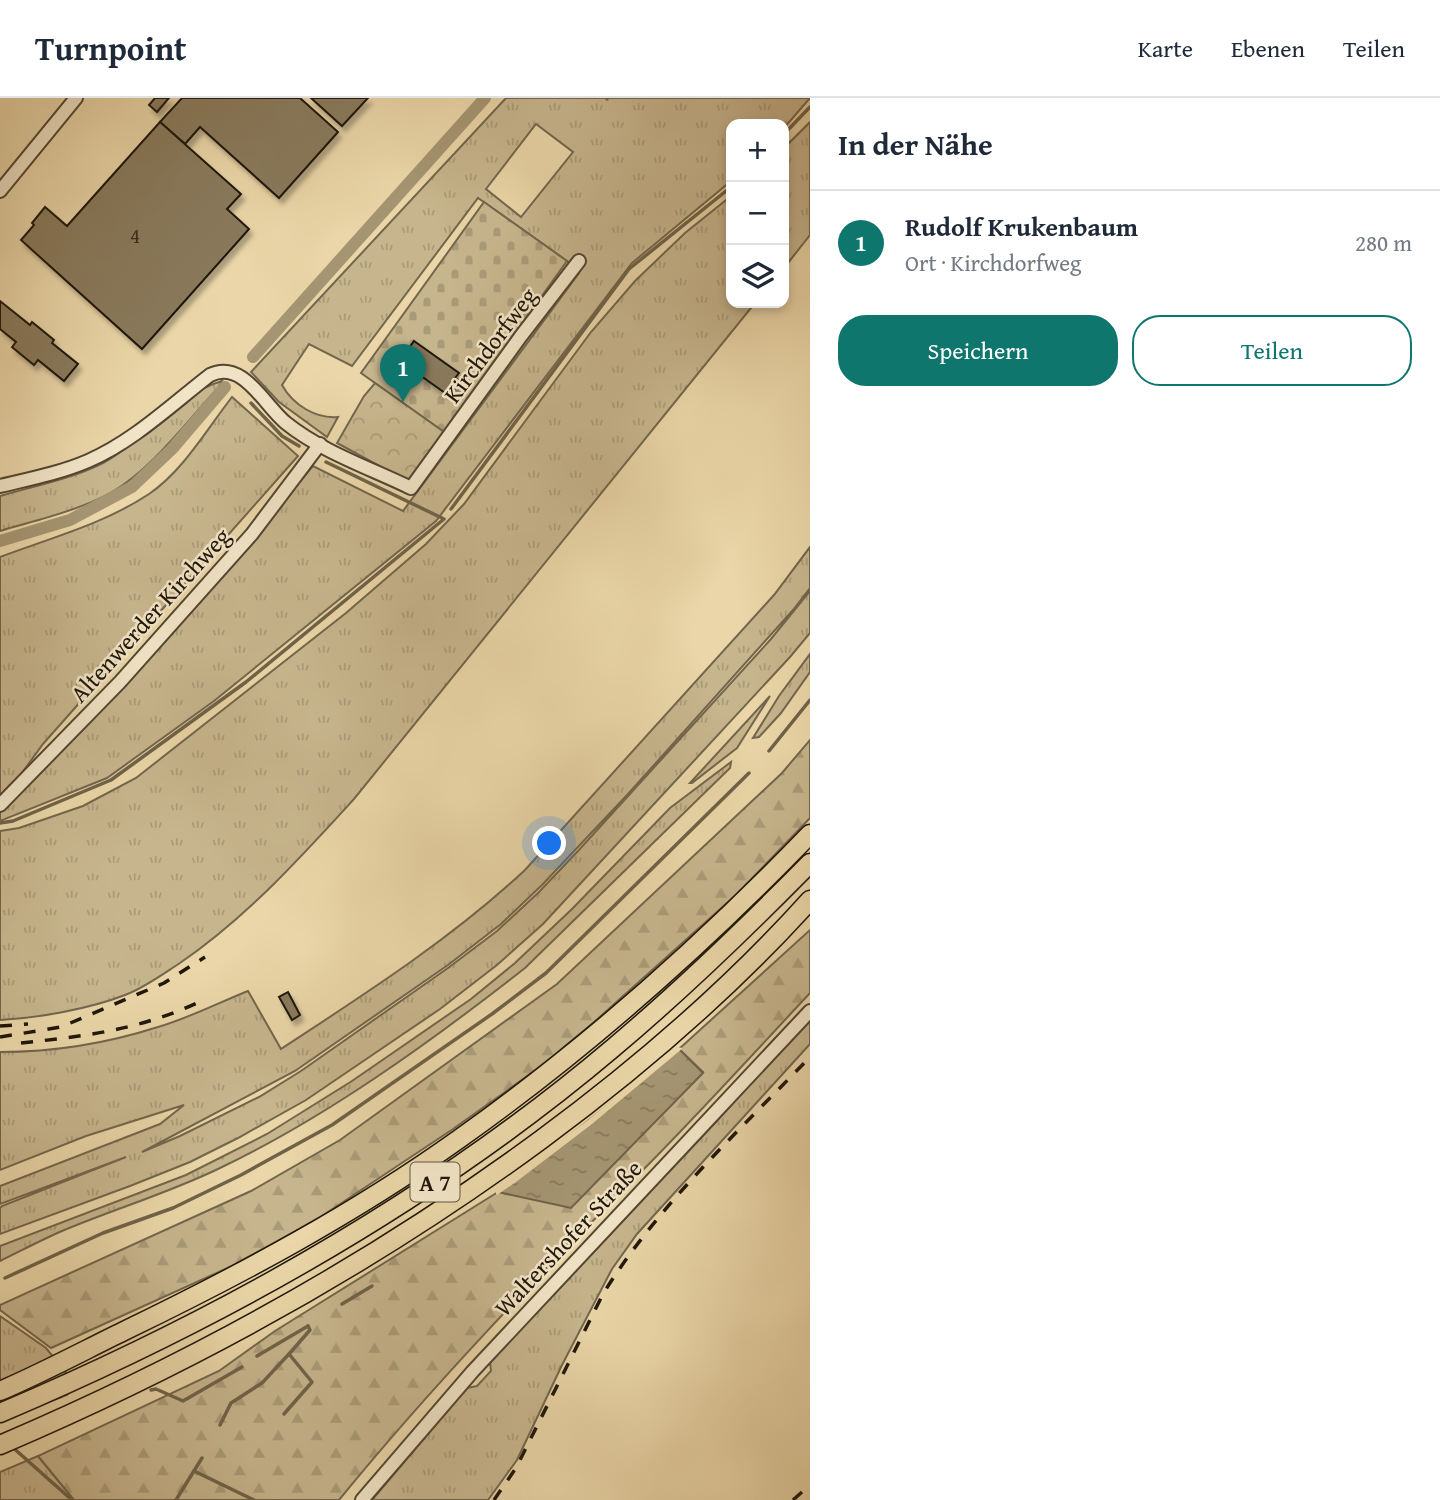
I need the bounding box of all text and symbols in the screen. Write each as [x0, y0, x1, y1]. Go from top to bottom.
text: Turnpoint [35, 24, 187, 72]
text: Karte [1138, 31, 1193, 66]
text: Ebenen [1231, 31, 1305, 66]
text: Teilen [1343, 31, 1405, 66]
map controls [726, 119, 789, 308]
button: + [726, 119, 789, 182]
text: In der Nähe [838, 122, 993, 166]
button: − [726, 182, 789, 245]
text: Rudolf Krukenbaum [905, 207, 1138, 246]
house number: 4 [130, 220, 140, 251]
text: 1 [855, 226, 867, 259]
text: 280 m [1355, 226, 1412, 259]
button: layers [726, 245, 789, 308]
text: Ort · Kirchdorfweg [905, 246, 1081, 279]
street label: Kirchdorfweg [435, 280, 545, 410]
button: Speichern [838, 315, 1118, 386]
button: Teilen [1132, 315, 1412, 386]
pin: 1 [380, 344, 426, 402]
street label: Altenwerder Kirchweg [62, 520, 238, 710]
your location [532, 826, 566, 860]
street label: Waltershofer Straße [486, 1152, 650, 1324]
road number: A 7 [410, 1162, 460, 1202]

